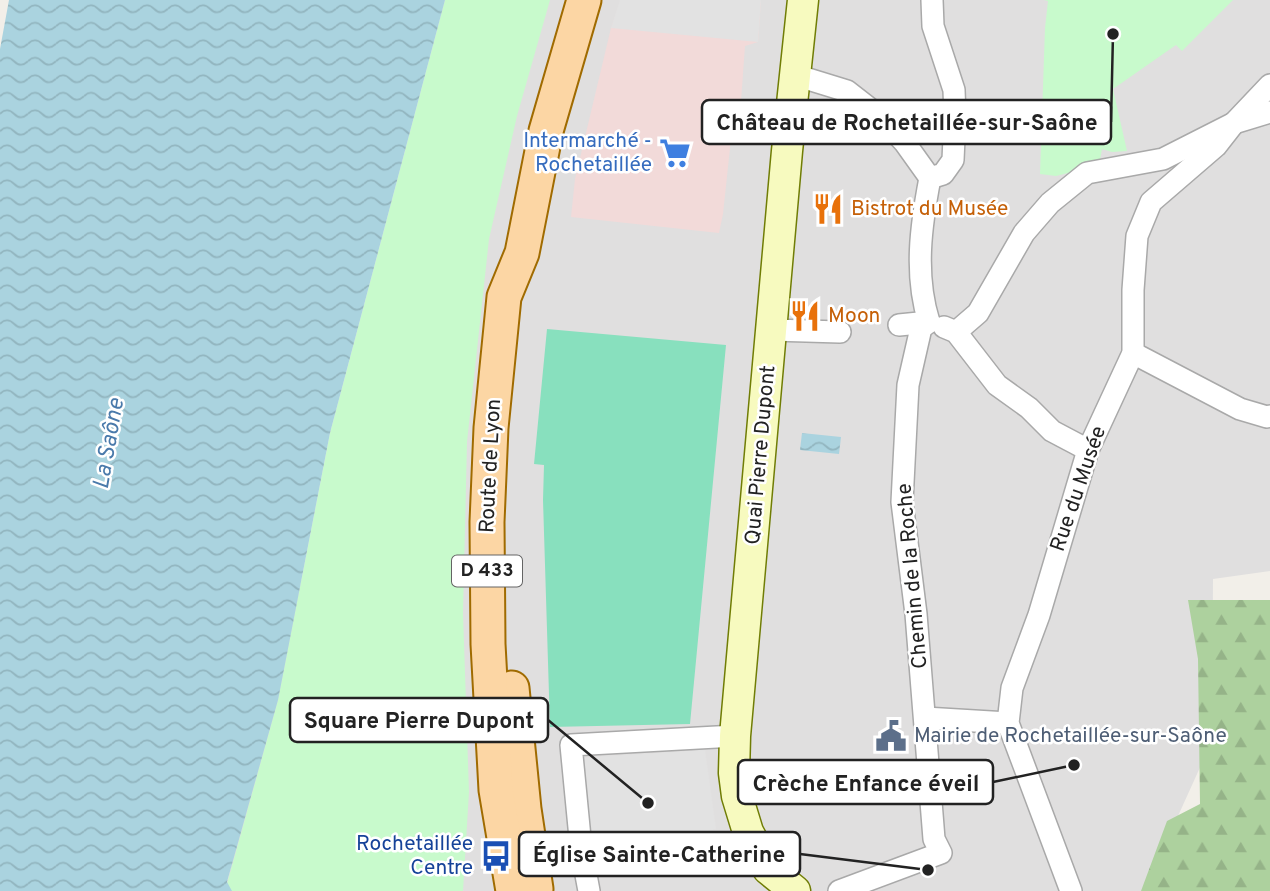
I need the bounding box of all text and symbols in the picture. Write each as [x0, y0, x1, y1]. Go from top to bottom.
callout: Château de Rochetaillée-sur-Saône [702, 100, 1111, 144]
text: Château de Rochetaillée-sur-Saône [716, 110, 1098, 139]
place label: Intermarché - Rochetaillée [523, 128, 652, 179]
supermarket icon: Intermarché - Rochetaillée [658, 136, 692, 170]
restaurant icon: Bistrot du Musée [811, 192, 845, 226]
place label: Bistrot du Musée [851, 196, 1008, 223]
restaurant icon: Moon [788, 299, 822, 333]
place label: Moon [828, 303, 880, 330]
street label: Quai Pierre Dupont [740, 364, 782, 546]
water label: La Saône [88, 395, 132, 492]
street label: Route de Lyon [474, 398, 508, 534]
street label: Rue du Musée [1045, 423, 1113, 555]
street label: Chemin de la Roche [891, 482, 935, 670]
road number: D 433 [452, 556, 522, 586]
callout: Square Pierre Dupont [290, 698, 548, 742]
text: Square Pierre Dupont [304, 708, 534, 737]
public building icon: Mairie de Rochetaillée-sur-Saône [874, 719, 908, 753]
place label: Mairie de Rochetaillée-sur-Saône [914, 723, 1227, 750]
callout: Crèche Enfance éveil [738, 760, 993, 804]
text: Crèche Enfance éveil [753, 771, 979, 800]
place label: Rochetaillée Centre [356, 831, 473, 882]
callout: Église Sainte-Catherine [519, 832, 800, 876]
bus stop icon: Rochetaillée Centre [479, 839, 513, 873]
text: Église Sainte-Catherine [533, 841, 785, 871]

